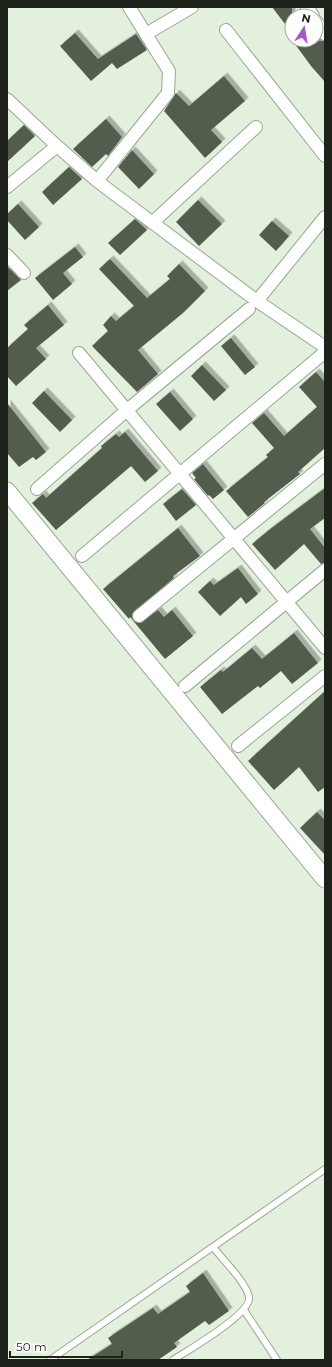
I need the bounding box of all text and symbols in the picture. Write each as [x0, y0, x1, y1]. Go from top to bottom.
north arrow [284, 8, 324, 48]
text: N [300, 10, 312, 26]
scale bar [10, 1333, 122, 1359]
text: 50 m [16, 1339, 47, 1354]

